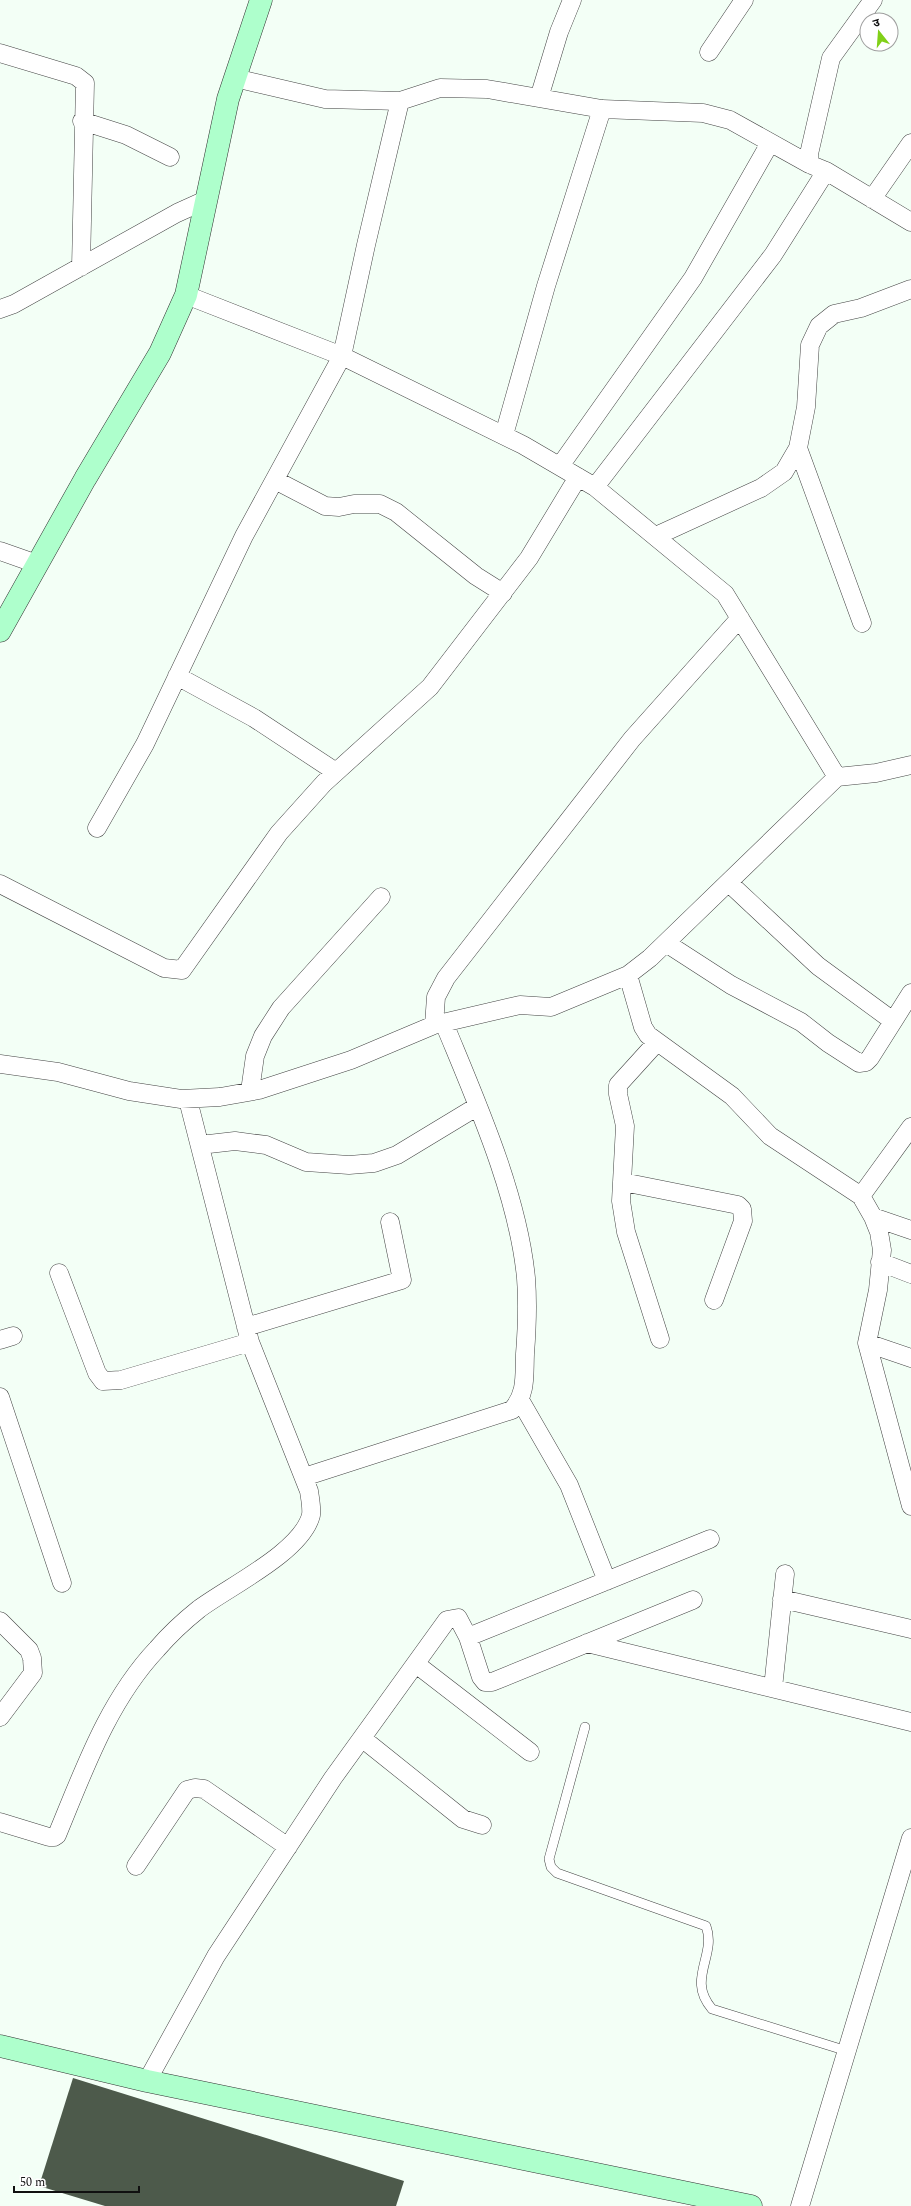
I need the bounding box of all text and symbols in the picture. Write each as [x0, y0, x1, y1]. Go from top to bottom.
north arrow [859, 12, 899, 52]
text: उ [871, 14, 882, 32]
scale bar [14, 2168, 139, 2194]
text: 50 m [20, 2173, 45, 2192]

